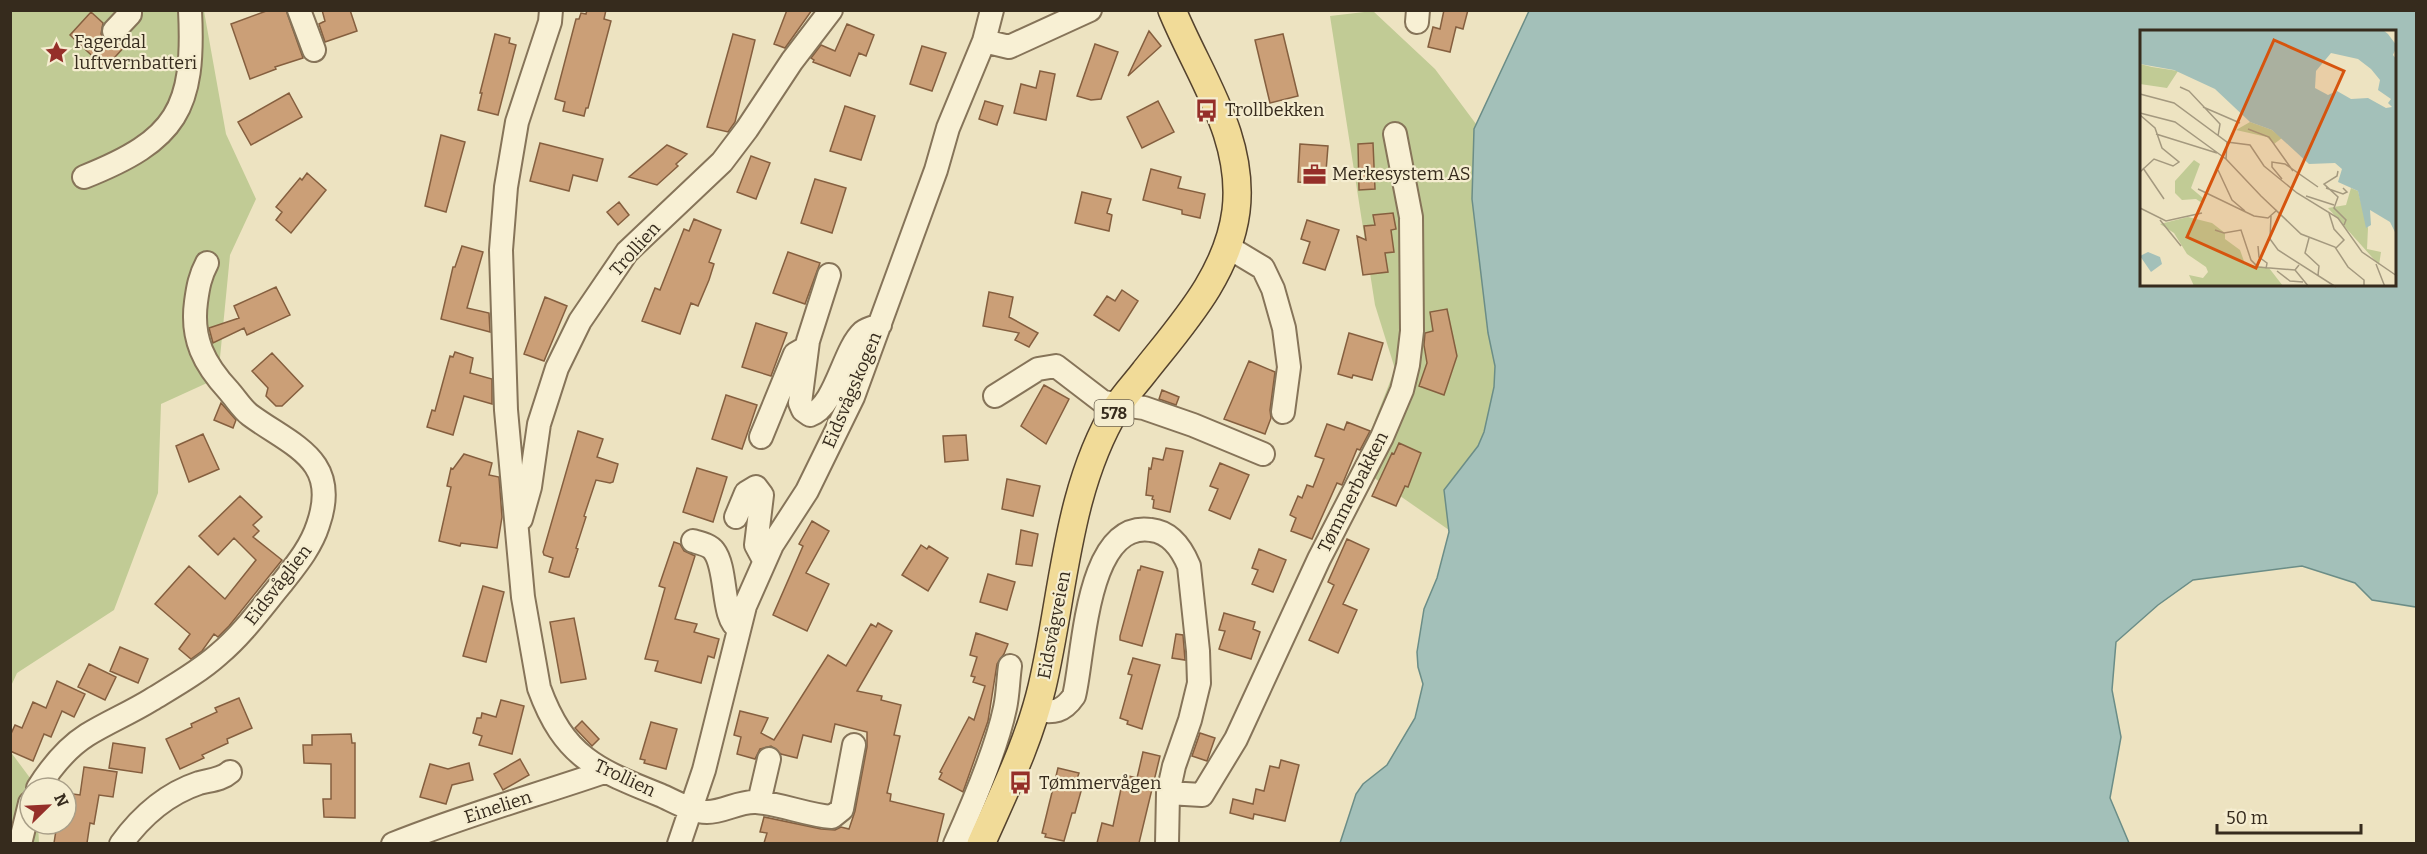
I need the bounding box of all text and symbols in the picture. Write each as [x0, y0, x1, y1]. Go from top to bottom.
inset map [2140, 30, 2397, 286]
place label: Fagerdal luftvernbatteri [74, 31, 197, 74]
place icon: Fagerdal luftvernbatteri [43, 39, 69, 65]
bus stop icon: Trollbekken [1194, 97, 1220, 123]
place label: Trollbekken [1225, 99, 1325, 121]
office icon: Merkesystem AS [1301, 161, 1327, 187]
place label: Merkesystem AS [1332, 163, 1471, 185]
street label: Trollien [605, 217, 665, 281]
street label: Eidsvågskogen [818, 328, 887, 451]
road number: 578 [1094, 400, 1134, 426]
street label: Tømmerbakken [1313, 427, 1393, 556]
street label: Eidsvåglien [240, 540, 317, 630]
street label: Eidsvågveien [1033, 568, 1075, 681]
street label: Trollien [591, 754, 660, 802]
bus stop icon: Tømmervågen [1008, 770, 1034, 796]
place label: Tømmervågen [1039, 772, 1162, 794]
north arrow [18, 776, 78, 836]
street label: Einelien [462, 786, 535, 828]
text: N [50, 791, 72, 810]
scale bar [2217, 797, 2361, 835]
text: 50 m [2226, 807, 2268, 829]

